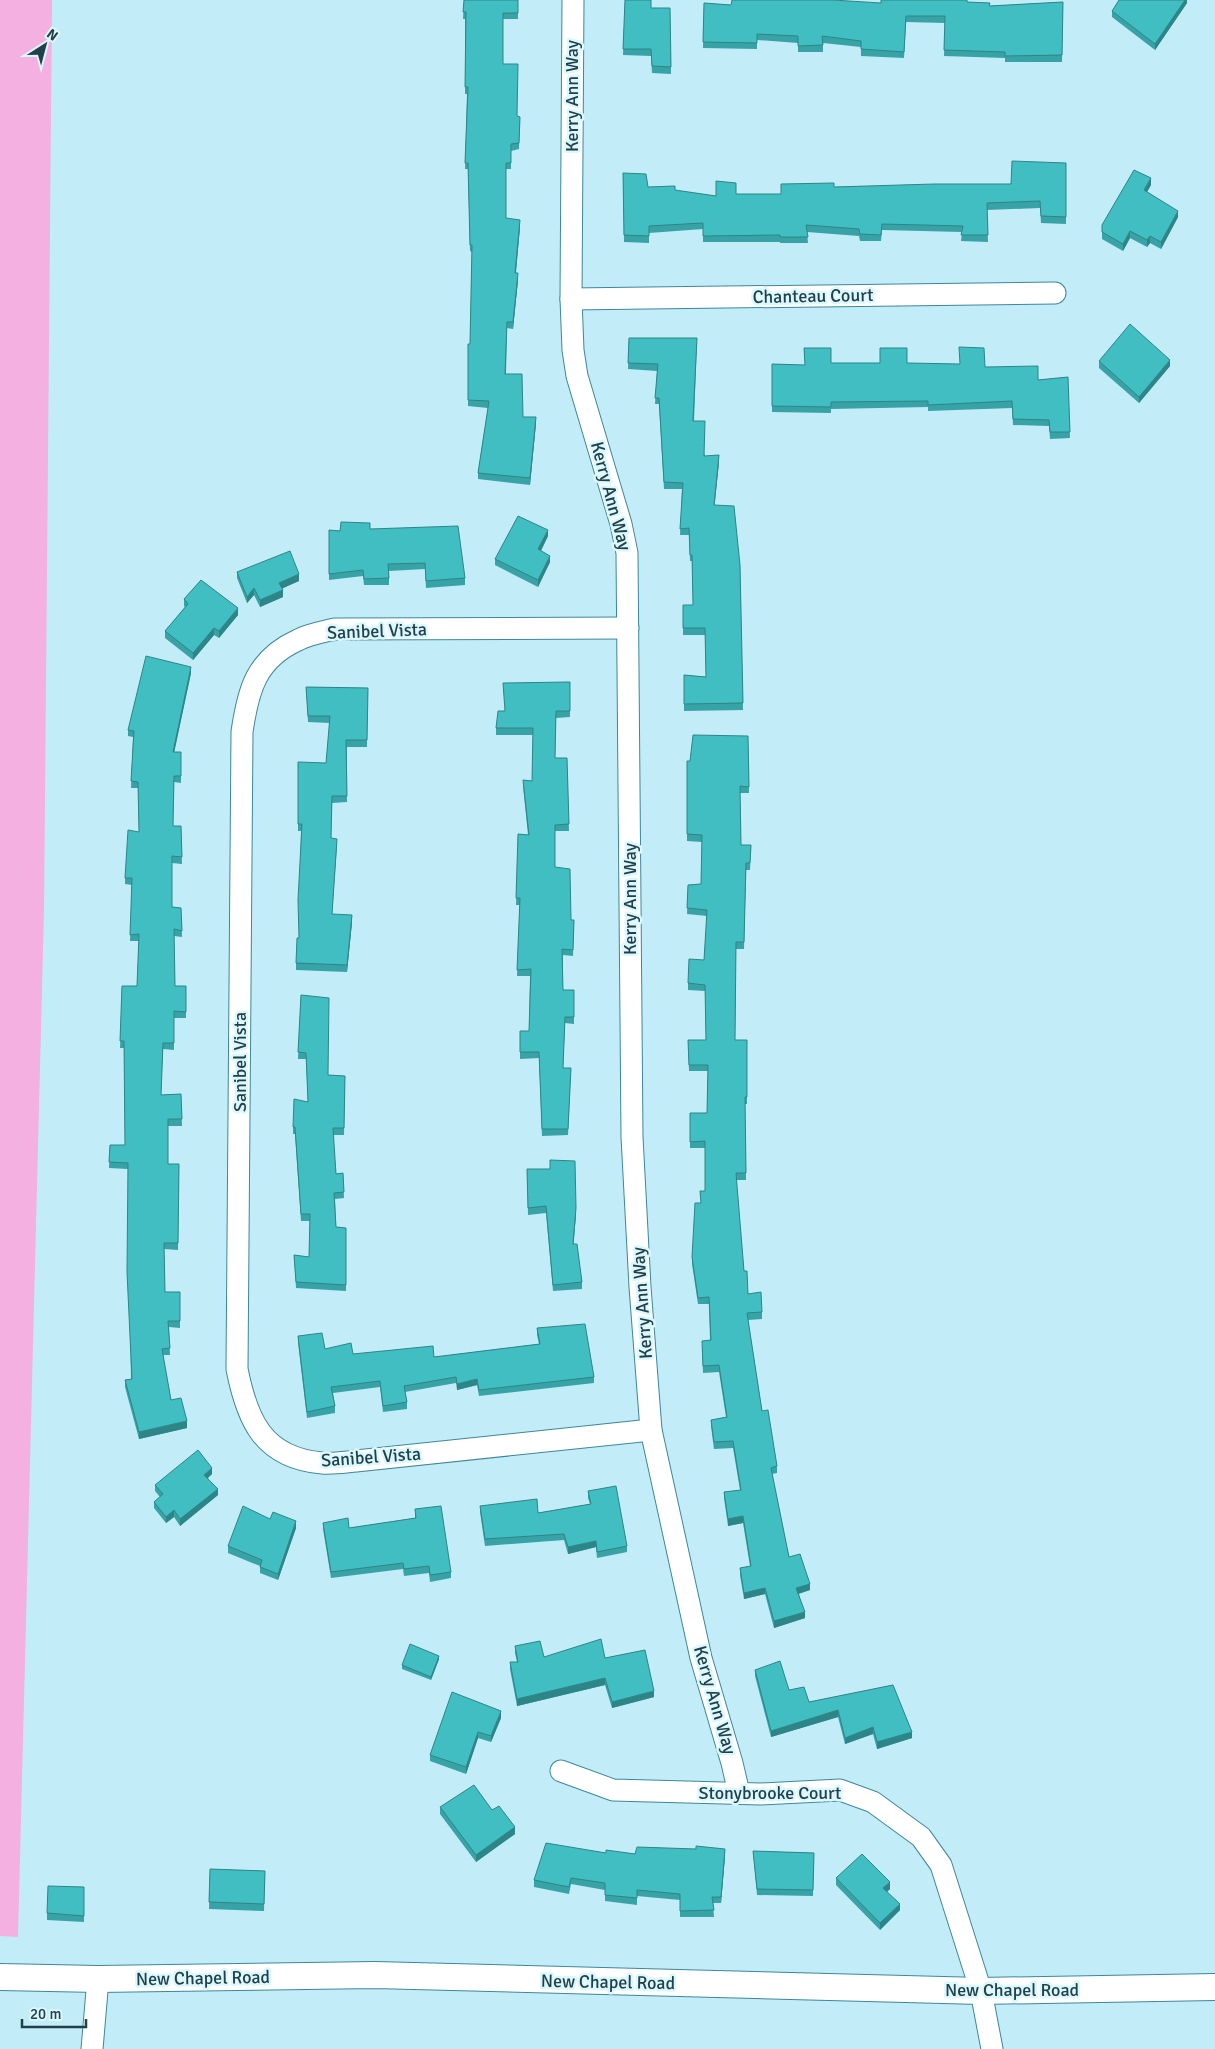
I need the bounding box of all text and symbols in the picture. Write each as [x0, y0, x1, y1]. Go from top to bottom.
north arrow [20, 20, 70, 70]
text: N [43, 25, 61, 45]
street label: Kerry Ann Way [561, 39, 583, 152]
street label: Chanteau Court [752, 284, 874, 308]
street label: Kerry Ann Way [586, 439, 636, 554]
street label: Sanibel Vista [327, 618, 427, 644]
street label: Kerry Ann Way [619, 842, 641, 955]
street label: Sanibel Vista [229, 1012, 251, 1112]
street label: Kerry Ann Way [627, 1246, 657, 1360]
street label: Sanibel Vista [320, 1443, 422, 1471]
street label: Kerry Ann Way [689, 1643, 741, 1757]
street label: Stonybrooke Court [699, 1782, 841, 1804]
street label: New Chapel Road [136, 1966, 270, 1990]
street label: New Chapel Road [541, 1970, 675, 1994]
street label: New Chapel Road [945, 1979, 1079, 2001]
scale bar [22, 1996, 86, 2028]
text: 20 m [30, 2005, 61, 2023]

